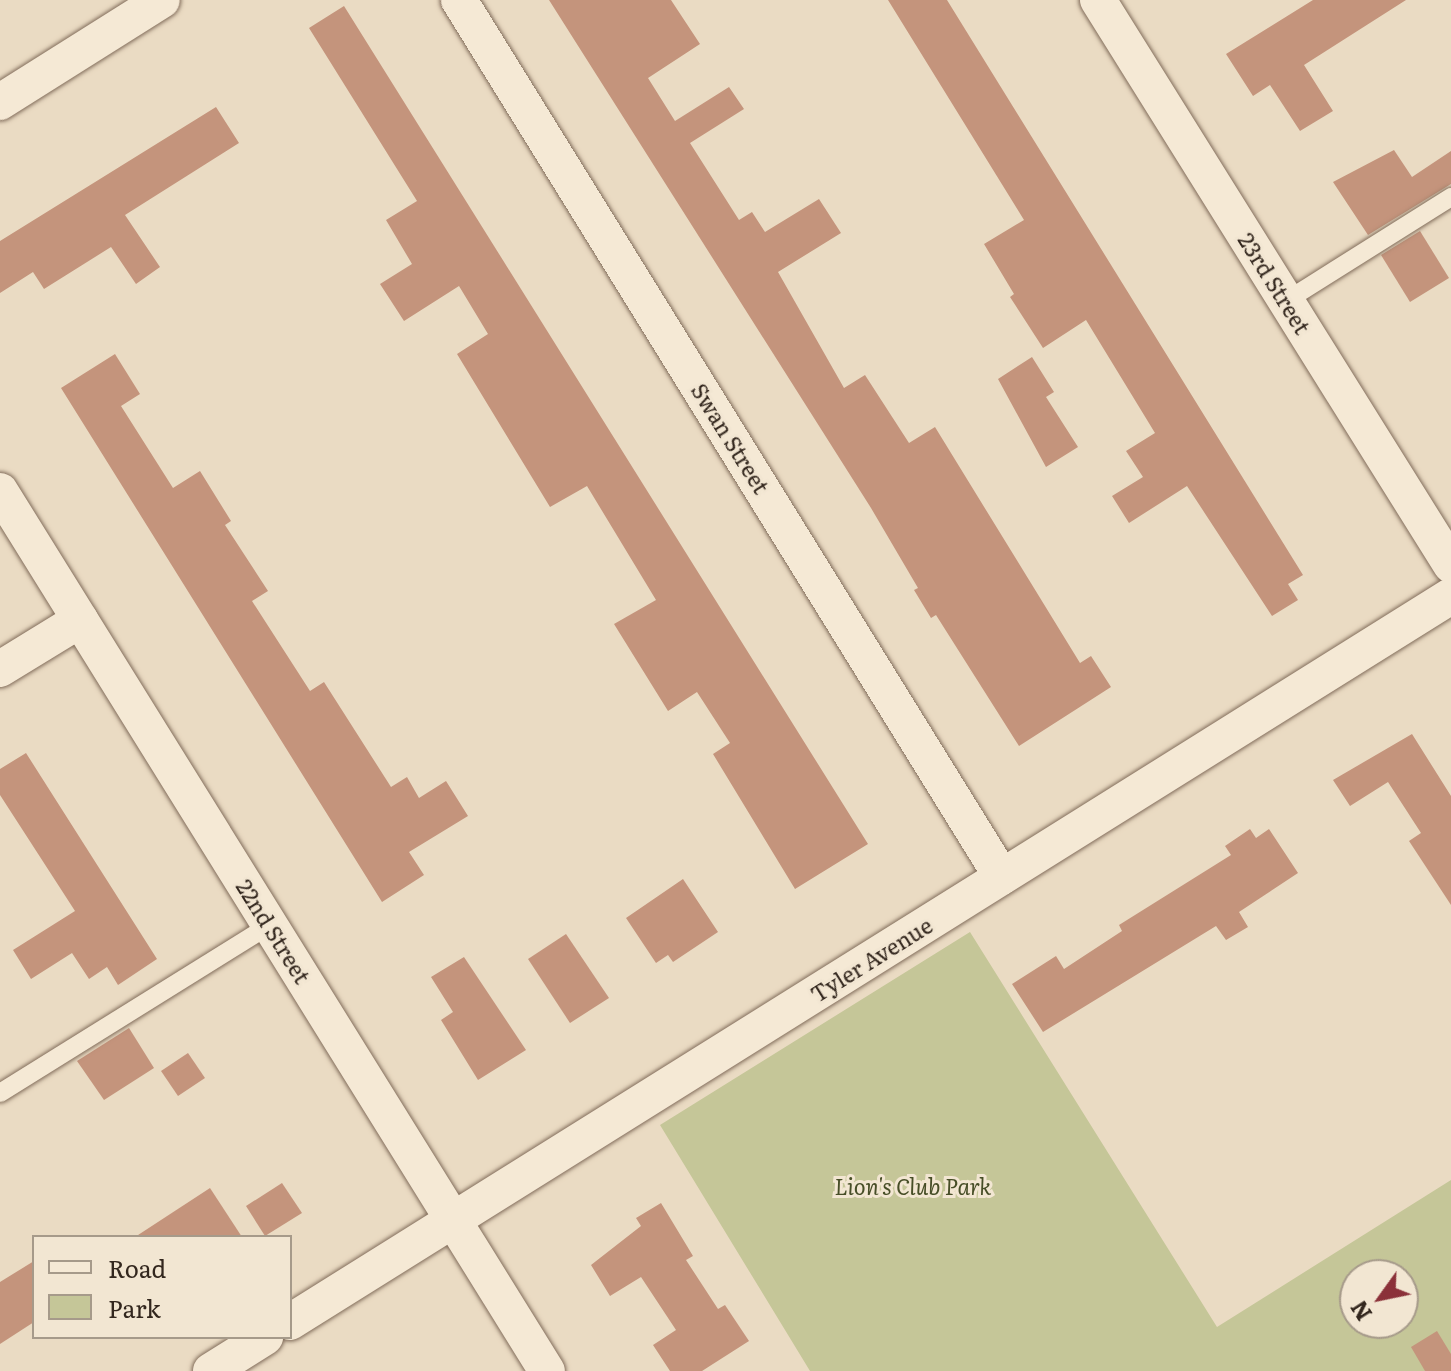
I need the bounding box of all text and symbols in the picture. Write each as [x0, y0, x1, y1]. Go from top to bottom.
street label: 23rd Street [1234, 228, 1316, 338]
street label: Swan Street [687, 378, 775, 498]
street label: 22nd Street [232, 874, 316, 988]
street label: Tyler Avenue [805, 911, 937, 1007]
park label: Lion's Club Park [835, 1173, 991, 1199]
legend [32, 1235, 292, 1339]
text: Road [108, 1250, 166, 1285]
north arrow [1339, 1259, 1419, 1339]
text: Park [108, 1290, 161, 1325]
text: N [1341, 1295, 1379, 1328]

